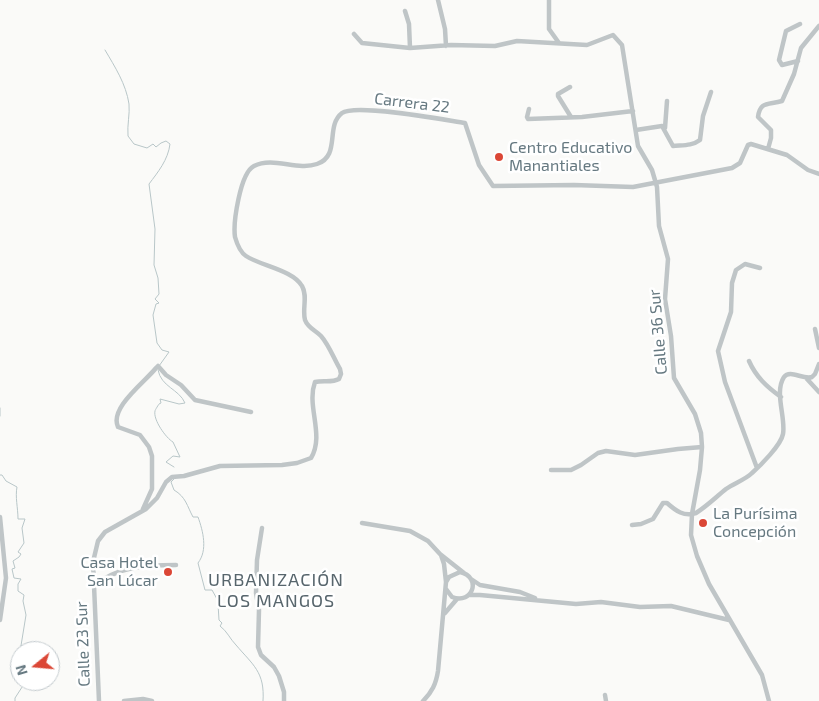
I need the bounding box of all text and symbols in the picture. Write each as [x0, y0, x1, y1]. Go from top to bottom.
street label: Carrera 22 [373, 89, 451, 117]
place label: Centro Educativo Manantiales [509, 138, 632, 176]
marker: Centro Educativo Manantiales [493, 151, 505, 163]
street label: Calle 36 Sur [645, 288, 671, 376]
place label: La Purísima Concepción [713, 504, 797, 542]
marker: La Purísima Concepción [697, 517, 709, 529]
place label: Casa Hotel San Lúcar [80, 553, 158, 591]
marker: Casa Hotel San Lúcar [162, 566, 174, 578]
district label: URBANIZACIÓN LOS MANGOS [207, 569, 345, 612]
street label: Calle 23 Sur [72, 601, 94, 687]
north arrow [10, 641, 60, 691]
text: N [12, 663, 31, 678]

